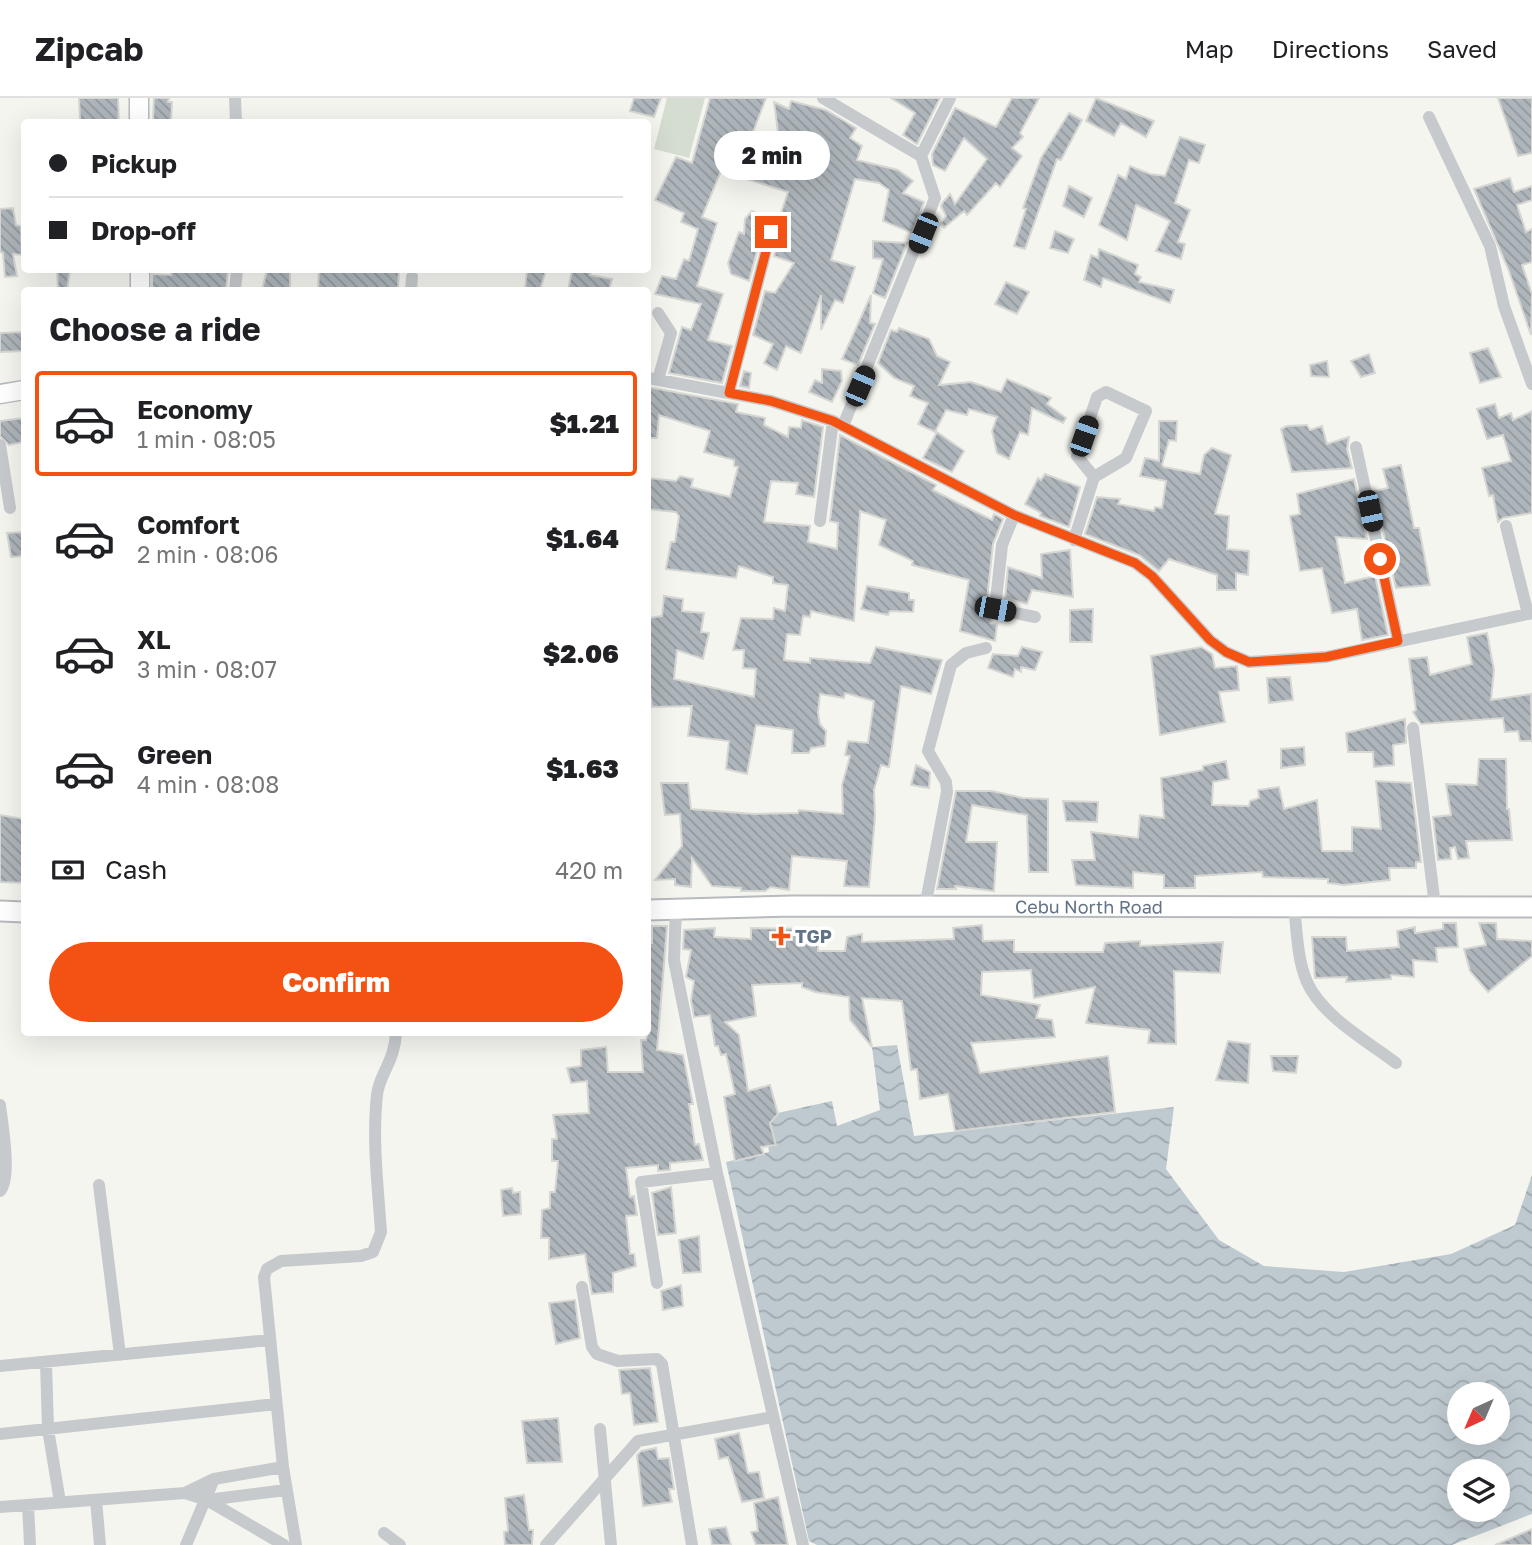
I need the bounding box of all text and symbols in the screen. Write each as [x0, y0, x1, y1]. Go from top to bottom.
text: Zipcab [35, 29, 144, 68]
text: Map [1185, 34, 1234, 63]
text: Directions [1272, 34, 1389, 63]
text: Saved [1427, 34, 1497, 63]
callout: 2 min [713, 130, 829, 180]
text: 2 min [742, 141, 802, 169]
text: Pickup [91, 148, 177, 179]
car [906, 210, 941, 256]
text: Drop-off [91, 215, 196, 246]
route end [755, 216, 787, 248]
text: Choose a ride [49, 310, 261, 348]
car [843, 363, 878, 409]
icon: car [53, 392, 116, 455]
text: Economy [137, 394, 253, 425]
text: $1.21 [549, 408, 619, 439]
car [1068, 413, 1101, 459]
text: 1 min · 08:05 [137, 425, 276, 453]
car [1356, 488, 1385, 534]
icon: car [53, 507, 116, 570]
text: Comfort [137, 509, 240, 540]
text: $1.64 [546, 523, 619, 554]
text: 2 min · 08:06 [137, 540, 279, 568]
route start [1364, 543, 1396, 575]
car [973, 595, 1018, 623]
icon: car [53, 622, 116, 685]
text: XL [137, 624, 171, 655]
text: $2.06 [543, 638, 619, 669]
text: 3 min · 08:07 [137, 655, 277, 683]
icon: car [53, 737, 116, 800]
text: Green [137, 739, 212, 770]
text: $1.63 [546, 753, 619, 784]
text: 4 min · 08:08 [137, 770, 279, 798]
icon: cash [49, 851, 87, 889]
text: Cash [105, 854, 167, 885]
text: 420 m [555, 856, 623, 884]
street label: Cebu North Road [1015, 895, 1163, 918]
place label: TGP [795, 925, 832, 947]
marker: TGP [773, 928, 789, 944]
button: Confirm [49, 942, 623, 1022]
north arrow [1447, 1382, 1510, 1446]
map controls [1447, 1382, 1510, 1522]
button: layers [1447, 1459, 1510, 1522]

